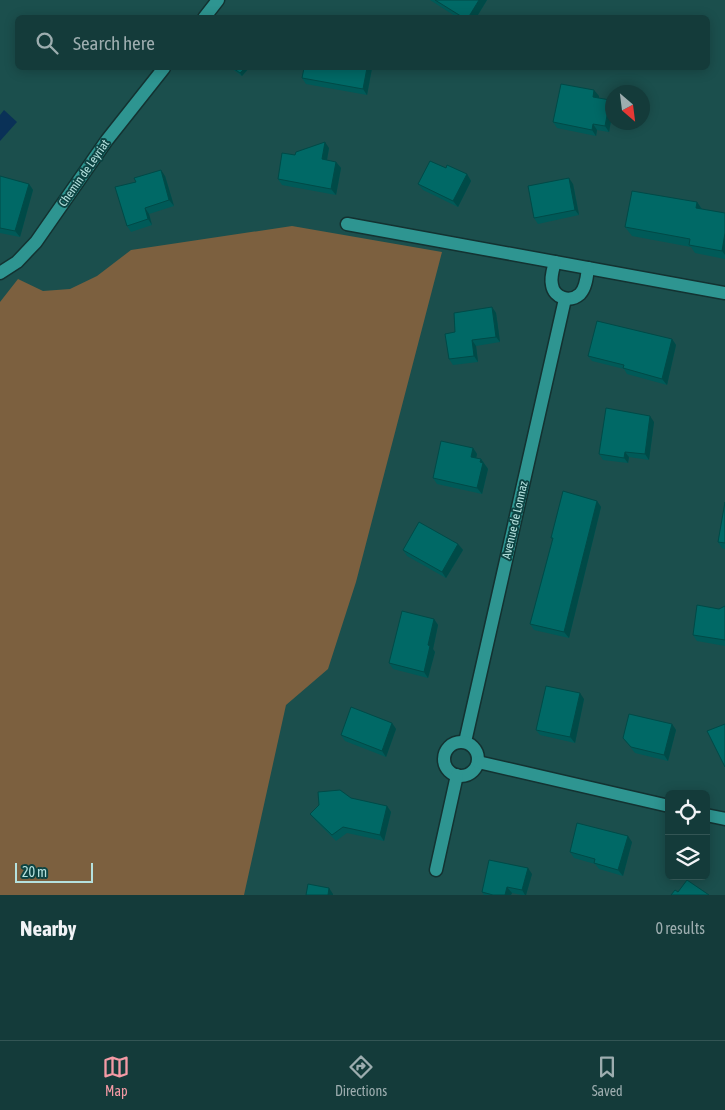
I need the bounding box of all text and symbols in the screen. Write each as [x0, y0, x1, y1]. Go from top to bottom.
search box [15, 15, 710, 70]
icon: search [33, 29, 61, 57]
text: Search here [73, 32, 155, 54]
north arrow [605, 85, 650, 130]
street label: Chemin de Leyriat [56, 136, 113, 209]
street label: Avenue de Lonnaz [499, 479, 531, 560]
map controls [665, 790, 710, 880]
button: locate [665, 790, 710, 835]
button: layers [665, 835, 710, 880]
scale bar [15, 860, 92, 883]
text: 20 m [22, 864, 47, 880]
text: Nearby [20, 916, 76, 940]
text: 0 results [655, 919, 705, 937]
tab: Map [102, 1053, 130, 1099]
tab: Directions [335, 1053, 387, 1099]
tab: Saved [592, 1053, 623, 1099]

